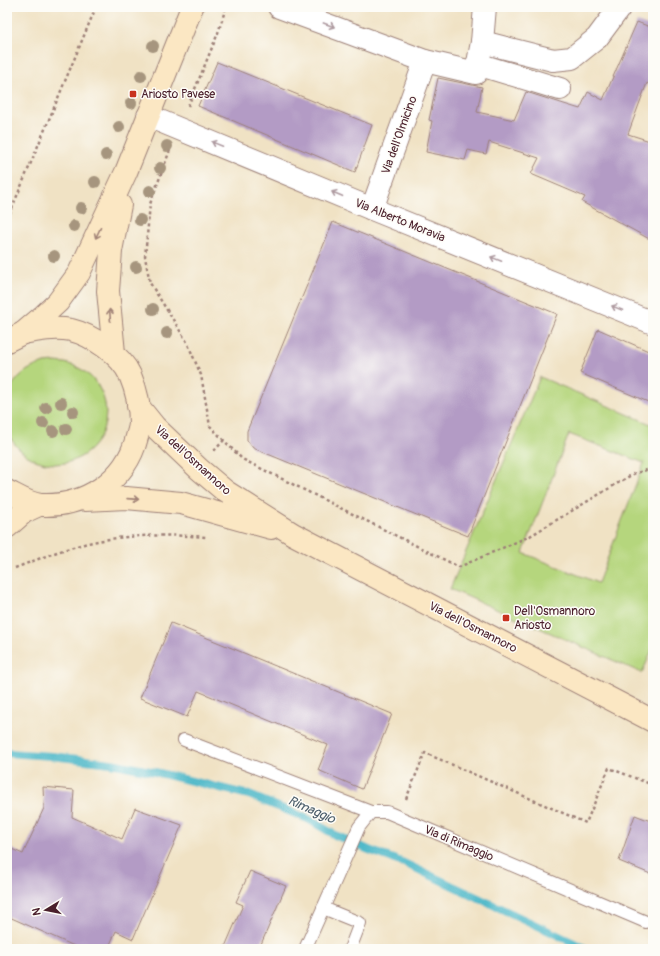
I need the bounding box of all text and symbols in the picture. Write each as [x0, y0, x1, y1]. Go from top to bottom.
one-way arrow [323, 22, 335, 30]
place label: Ariosto Pavese [141, 87, 215, 102]
marker: Ariosto Pavese [128, 89, 138, 99]
street label: Via dell'Olmicino [378, 93, 421, 176]
one-way arrow [211, 140, 223, 148]
one-way arrow [331, 190, 343, 198]
street label: Via Alberto Moravia [352, 195, 448, 246]
one-way arrow [94, 227, 101, 239]
one-way arrow [491, 255, 503, 263]
one-way arrow [611, 304, 623, 311]
one-way arrow [107, 309, 114, 322]
street label: Via dell'Osmannoro [152, 422, 234, 499]
one-way arrow [126, 495, 139, 502]
street label: Via dell'Osmannoro [426, 599, 520, 656]
place label: Dell'Osmannoro Ariosto [514, 604, 596, 633]
marker: Dell'Osmannoro Ariosto [501, 613, 511, 623]
water label: Rimaggio [286, 793, 338, 828]
street label: Via di Rimaggio [422, 822, 496, 865]
north arrow [26, 890, 66, 930]
text: N [29, 906, 44, 916]

